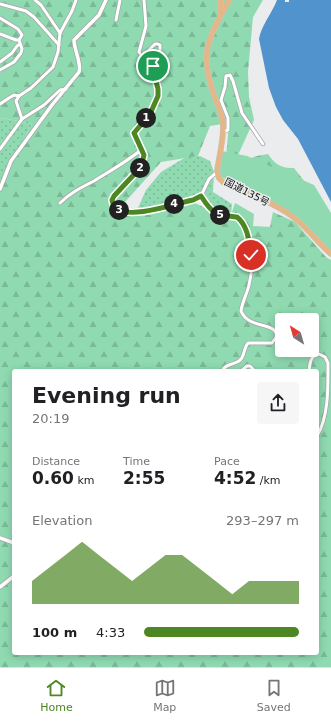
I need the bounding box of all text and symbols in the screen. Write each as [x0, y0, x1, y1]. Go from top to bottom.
pin [136, 49, 170, 83]
icon: arrive [142, 55, 164, 77]
pin: 1 [136, 108, 156, 128]
text: 1 [142, 111, 150, 124]
pin: 2 [130, 158, 150, 178]
text: 2 [136, 161, 144, 174]
street label: 国道135号 [223, 176, 271, 208]
pin: 4 [164, 194, 184, 214]
text: 4 [170, 197, 178, 210]
pin: 3 [109, 200, 129, 220]
text: 3 [115, 203, 123, 216]
pin: 5 [210, 205, 230, 225]
text: 5 [216, 208, 224, 221]
pin [234, 238, 268, 272]
icon: check [240, 244, 262, 266]
north arrow [275, 313, 319, 357]
map controls [275, 313, 319, 357]
button: share [257, 382, 299, 424]
text: Evening run [32, 383, 181, 408]
text: 20:19 [32, 411, 69, 426]
text: Distance [32, 455, 80, 468]
text: Time [123, 455, 150, 468]
text: Pace [214, 455, 240, 468]
text: 0.60 [32, 468, 74, 488]
text: 2:55 [123, 468, 165, 488]
text: 4:52 [214, 468, 256, 488]
text: km [74, 474, 95, 487]
text: /km [256, 474, 281, 487]
text: Elevation [32, 513, 92, 528]
text: 293–297 m [226, 513, 299, 528]
text: 100 m [32, 625, 77, 640]
text: 4:33 [96, 625, 125, 640]
tab: Home [40, 677, 73, 714]
tab: Map [153, 677, 176, 714]
tab: Saved [257, 677, 291, 714]

